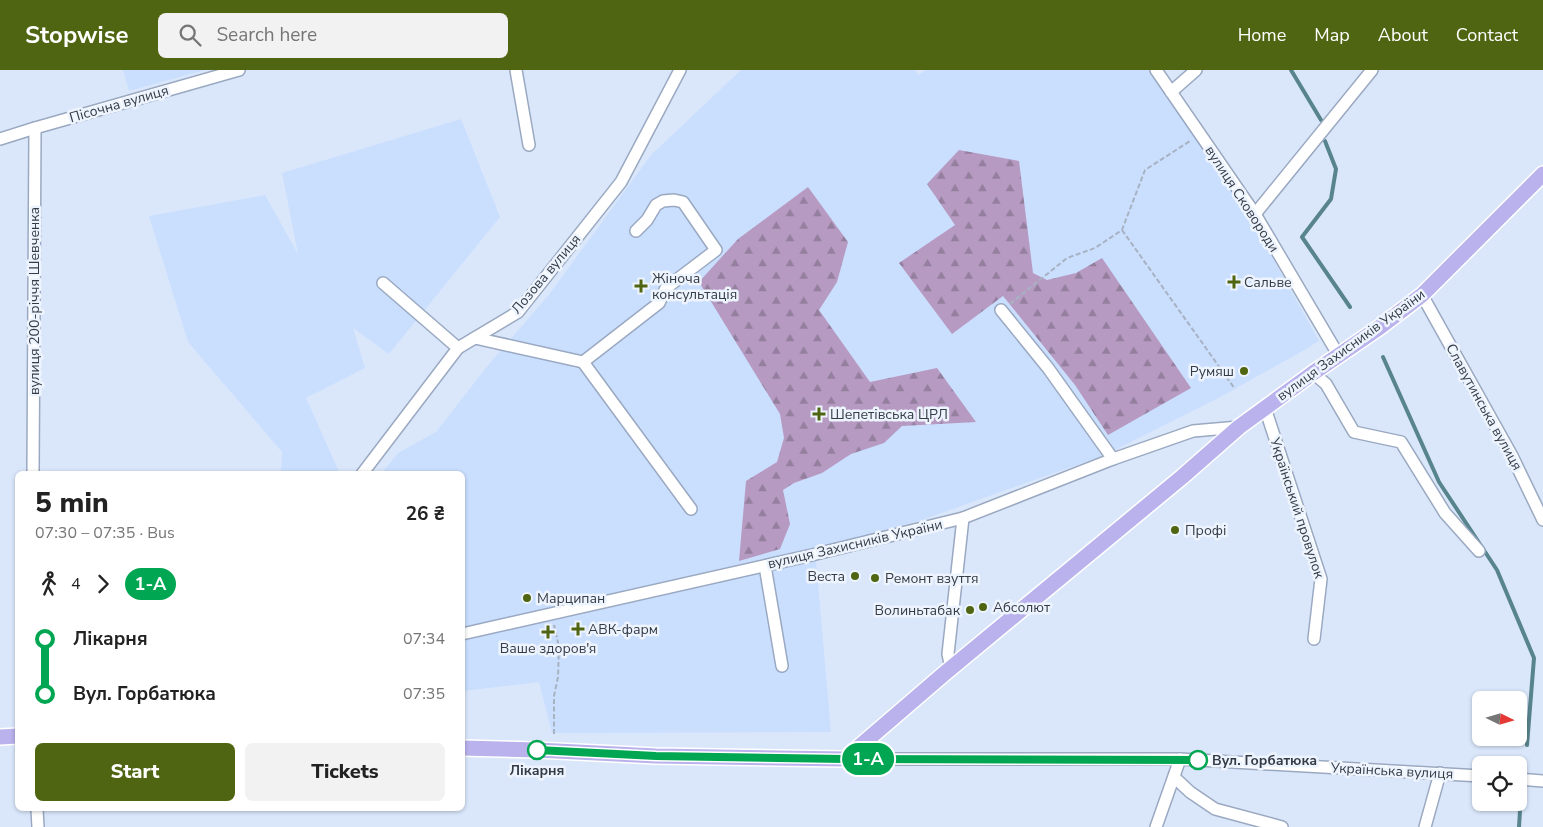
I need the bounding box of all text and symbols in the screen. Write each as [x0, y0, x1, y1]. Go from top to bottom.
search box [158, 13, 508, 58]
text: Stopwise [25, 19, 128, 51]
icon: search [176, 21, 204, 49]
text: Search here [216, 22, 317, 48]
text: Home [1238, 23, 1286, 47]
text: Map [1314, 23, 1350, 47]
text: About [1378, 23, 1428, 47]
text: Contact [1456, 23, 1518, 47]
street label: Пісочна вулиця [67, 81, 171, 127]
street label: вулиця Сковороди [1200, 142, 1284, 256]
street label: вулиця 200-річчя Шевченка [25, 207, 44, 395]
street label: Лозова вулиця [507, 230, 585, 318]
place label: Жіноча консультація [652, 269, 737, 304]
place label: Сальве [1244, 273, 1292, 292]
marker: Сальве [1228, 276, 1240, 288]
marker: Жіноча консультація [634, 279, 648, 293]
street label: вулиця Захисників України [1273, 285, 1429, 405]
street label: Славутинська вулиця [1441, 340, 1527, 474]
place label: Румяш [1190, 362, 1234, 381]
marker: Румяш [1238, 365, 1250, 377]
place label: Шепетівська ЦРЛ [830, 405, 948, 424]
marker: Шепетівська ЦРЛ [812, 407, 826, 421]
street label: Український провулок [1265, 434, 1329, 581]
text: 5 min [35, 484, 109, 522]
text: 26 ₴ [406, 501, 445, 527]
street label: вулиця Захисників України [766, 515, 944, 573]
place label: Профі [1185, 521, 1226, 540]
text: 07:30 – 07:35 · Bus [35, 522, 175, 544]
marker: Профі [1169, 524, 1181, 536]
place label: Веста [808, 567, 845, 586]
place label: Ремонт взуття [885, 569, 979, 588]
icon: walk [35, 570, 63, 598]
icon: forward [89, 570, 117, 598]
marker: Веста [849, 570, 861, 582]
text: 1-А [135, 572, 166, 596]
marker: Ремонт взуття [869, 572, 881, 584]
text: 4 [71, 573, 81, 595]
place label: Марципан [537, 589, 605, 608]
marker: Марципан [521, 592, 533, 604]
place label: Абсолют [993, 598, 1051, 617]
place label: Волиньтабак [875, 601, 961, 620]
marker: Абсолют [977, 601, 989, 613]
marker: Волиньтабак [964, 604, 976, 616]
place label: АВК-фарм [588, 620, 658, 639]
marker: АВК-фарм [572, 623, 584, 635]
text: Лікарня [73, 626, 148, 652]
marker: Ваше здоров'я [542, 626, 554, 638]
text: 07:34 [403, 628, 445, 650]
place label: Ваше здоров'я [500, 639, 596, 658]
text: Вул. Горбатюка [73, 681, 216, 707]
text: 07:35 [403, 683, 445, 705]
north arrow [1472, 691, 1528, 746]
map controls [1472, 691, 1527, 811]
marker: Лікарня [527, 740, 547, 760]
button: Start [35, 743, 235, 801]
button: Tickets [245, 743, 445, 801]
line badge: 1-А [839, 743, 897, 775]
text: 1-А [852, 747, 884, 771]
marker: Вул. Горбатюка [1188, 750, 1208, 770]
place label: Вул. Горбатюка [1212, 751, 1317, 770]
button: locate [1472, 756, 1527, 811]
street label: Українська вулиця [1329, 758, 1454, 784]
place label: Лікарня [510, 761, 564, 780]

